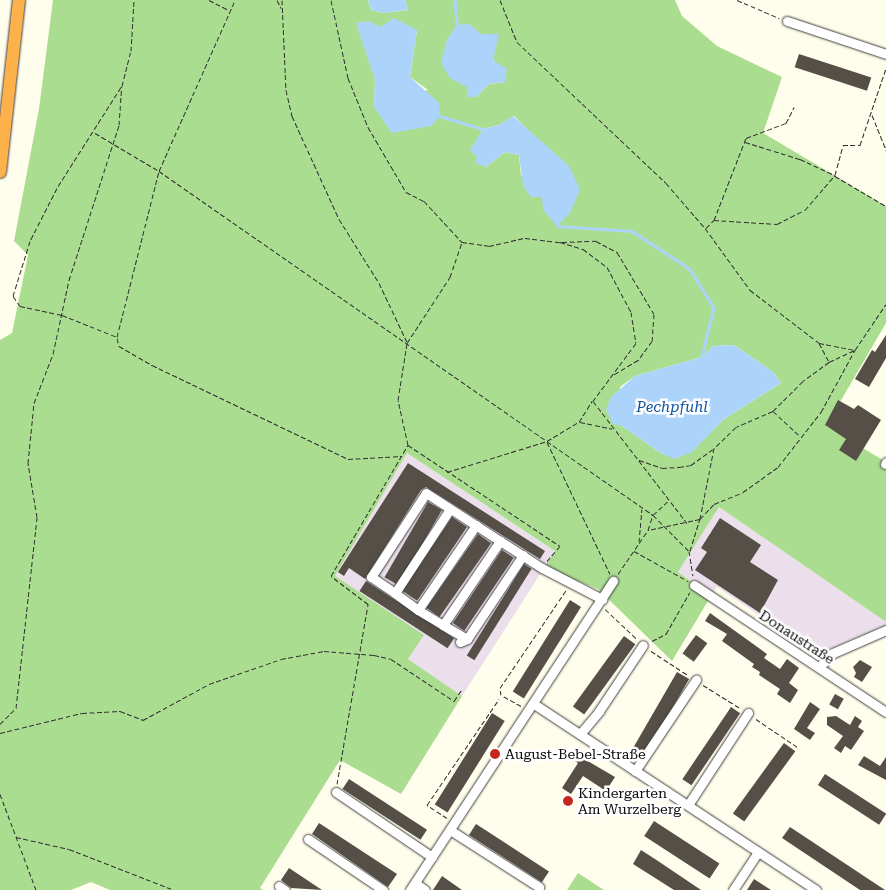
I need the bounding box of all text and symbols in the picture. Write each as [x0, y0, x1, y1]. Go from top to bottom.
water label: Pechpfuhl [636, 399, 708, 417]
street label: Donaustraße [756, 606, 838, 668]
place label: August-Bebel-Straße [505, 746, 646, 762]
marker: August-Bebel-Straße [489, 748, 501, 760]
place label: Kindergarten Am Wurzelberg [578, 785, 681, 818]
marker: Kindergarten Am Wurzelberg [562, 795, 574, 807]

